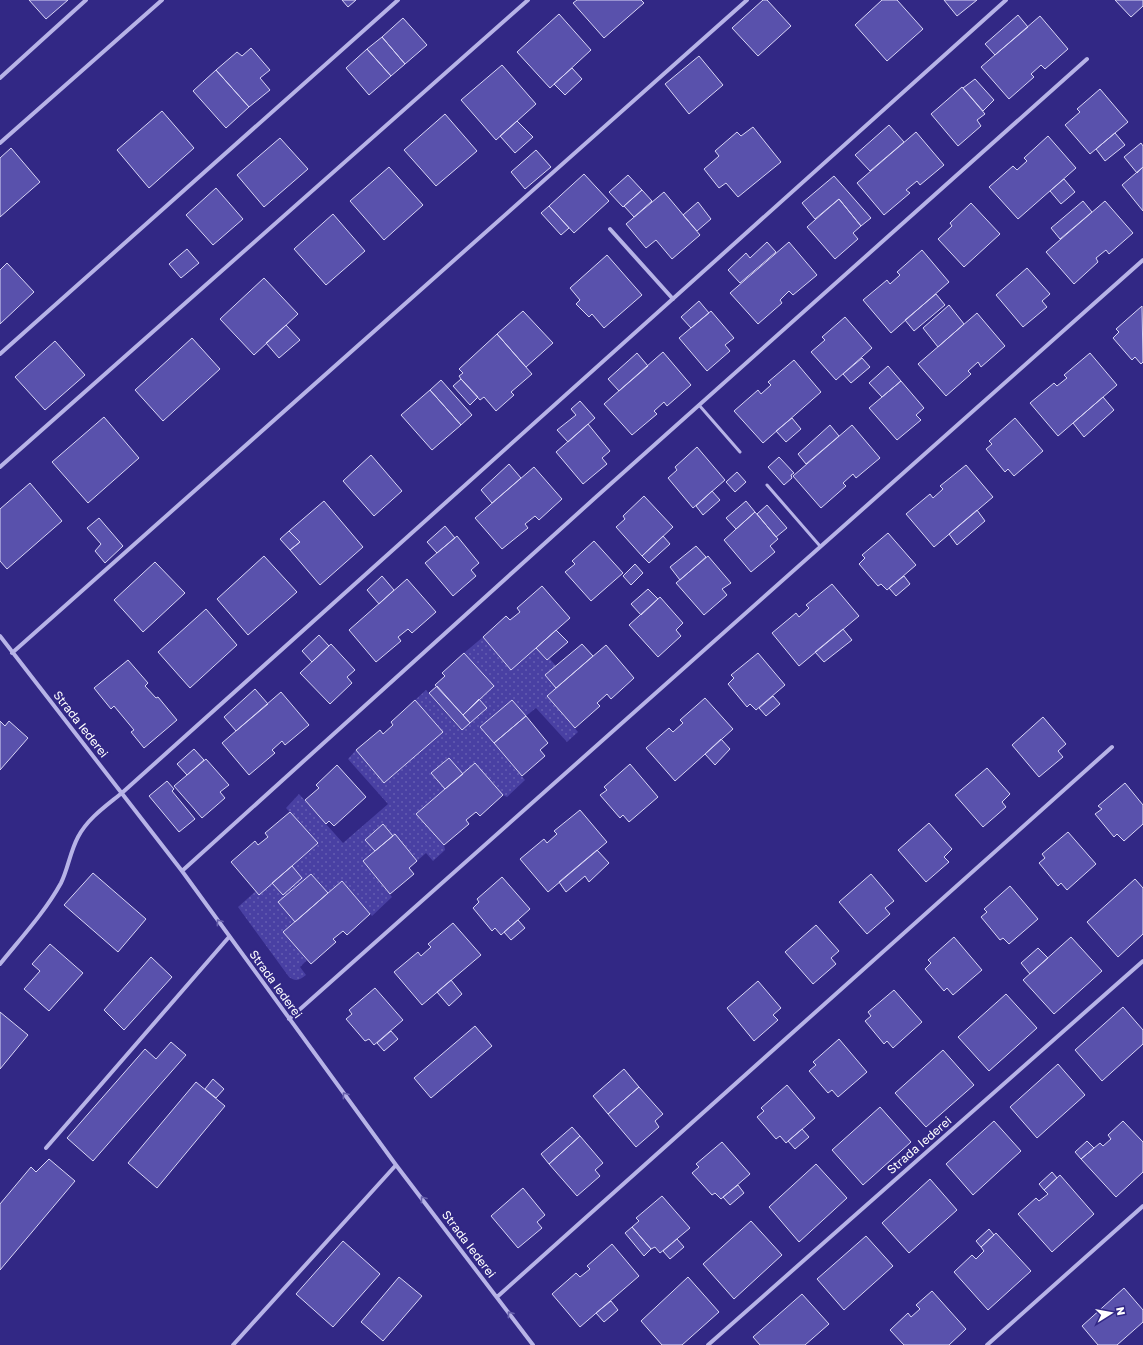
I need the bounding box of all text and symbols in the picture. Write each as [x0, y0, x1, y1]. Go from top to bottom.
street label: Strada Iederei [50, 688, 112, 760]
one-way arrow [216, 919, 224, 926]
street label: Strada Iederei [246, 947, 306, 1021]
one-way arrow [343, 1092, 350, 1099]
street label: Strada Iederei [884, 1113, 954, 1177]
one-way arrow [420, 1197, 427, 1204]
street label: Strada Iederei [439, 1207, 499, 1281]
north arrow [1091, 1293, 1131, 1333]
text: N [1114, 1306, 1128, 1316]
one-way arrow [507, 1311, 514, 1318]

